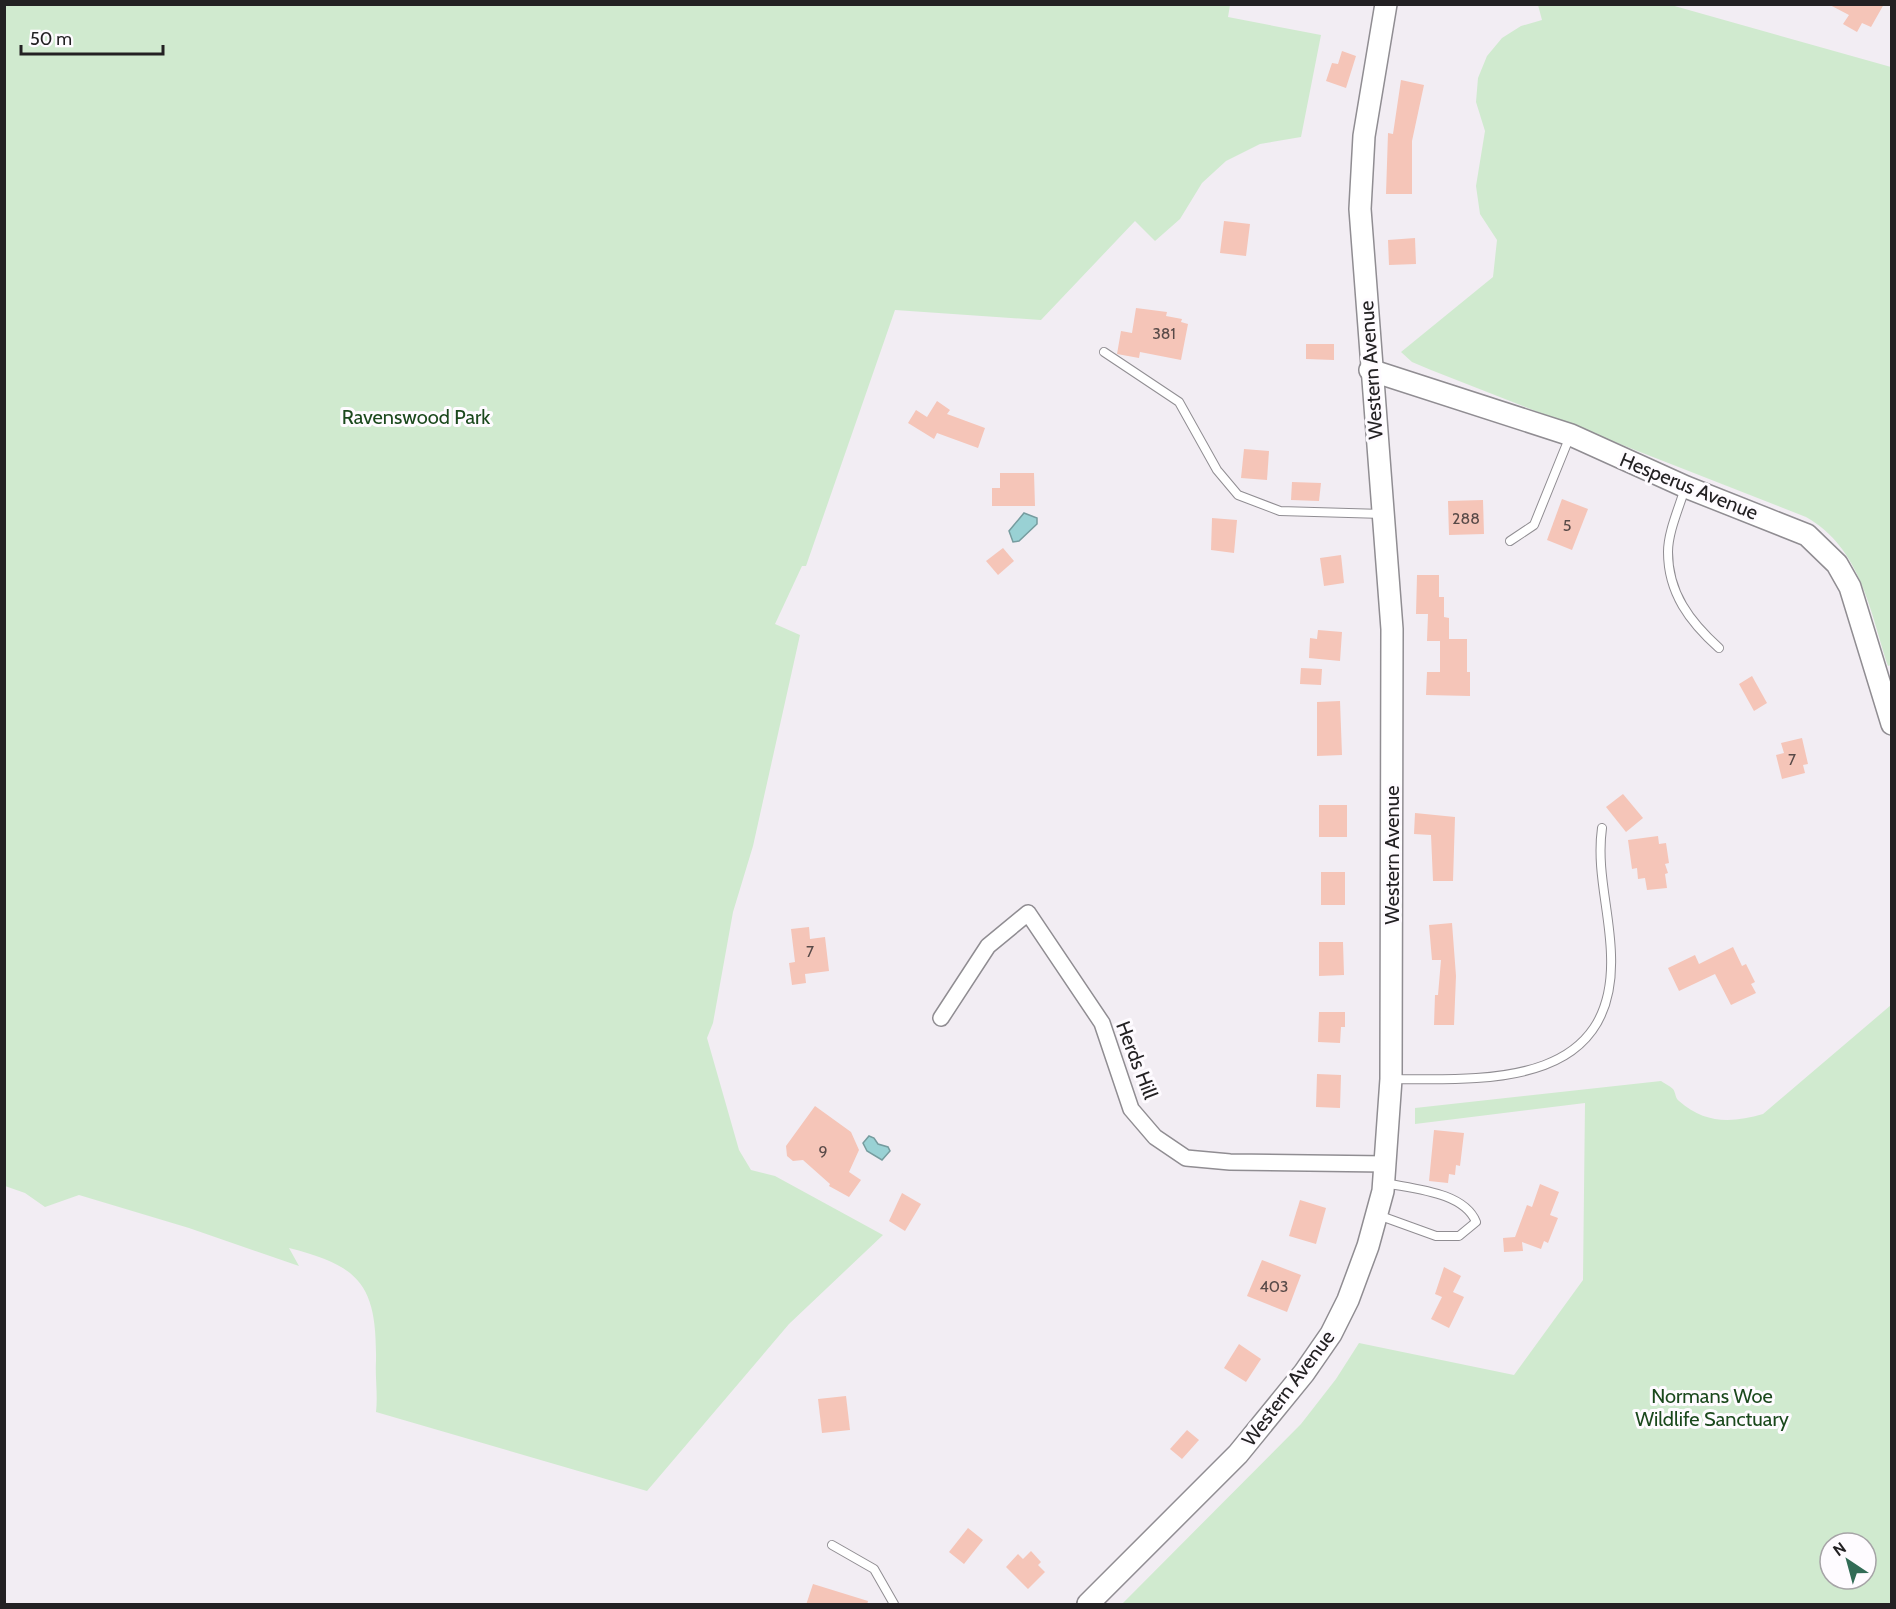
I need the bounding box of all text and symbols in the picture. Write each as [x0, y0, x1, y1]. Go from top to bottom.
scale bar [21, 18, 164, 56]
text: 50 m [30, 28, 72, 50]
street label: Western Avenue [1354, 300, 1388, 440]
house number: 381 [1152, 324, 1176, 343]
park label: Ravenswood Park [342, 405, 490, 429]
street label: Hesperus Avenue [1616, 447, 1762, 525]
house number: 288 [1452, 509, 1480, 528]
house number: 5 [1563, 516, 1571, 535]
house number: 7 [1788, 750, 1796, 769]
street label: Western Avenue [1380, 786, 1404, 924]
house number: 7 [806, 942, 814, 961]
street label: Herds Hill [1111, 1018, 1163, 1103]
house number: 9 [818, 1142, 828, 1161]
house number: 403 [1259, 1277, 1289, 1296]
street label: Western Avenue [1237, 1325, 1339, 1451]
park label: Normans Woe Wildlife Sanctuary [1635, 1384, 1789, 1431]
north arrow [1818, 1531, 1878, 1591]
text: N [1829, 1538, 1850, 1560]

